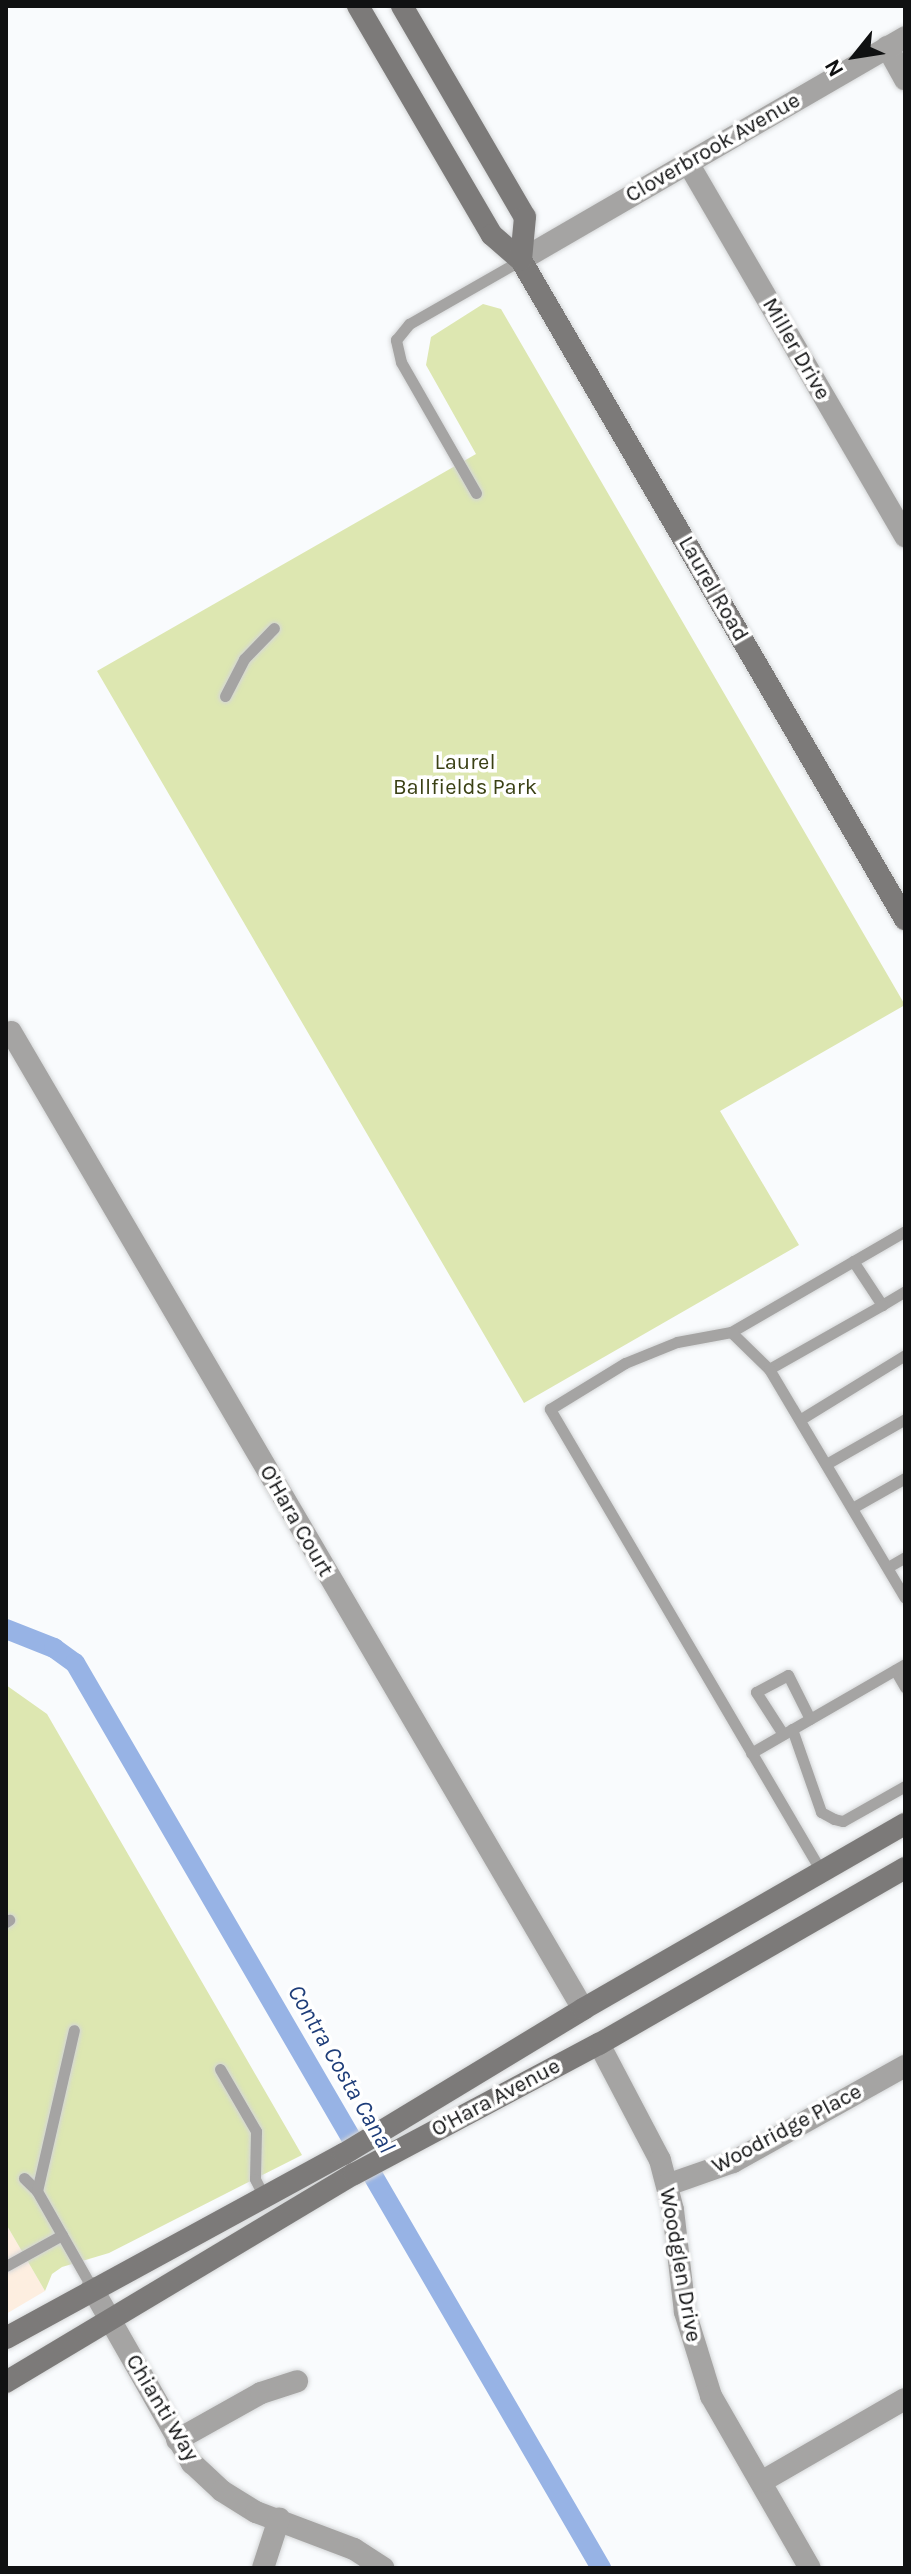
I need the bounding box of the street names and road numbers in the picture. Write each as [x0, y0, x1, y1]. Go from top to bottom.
street label: Cloverbrook Avenue [621, 87, 805, 209]
street label: Miller Drive [756, 293, 836, 405]
street label: Laurel Road [672, 532, 754, 646]
street label: O'Hara Court [253, 1461, 339, 1581]
street label: O'Hara Avenue [427, 2053, 565, 2143]
street label: Woodridge Place [708, 2078, 866, 2180]
street label: Woodglen Drive [653, 2186, 707, 2344]
street label: Chianti Way [120, 2350, 204, 2466]

